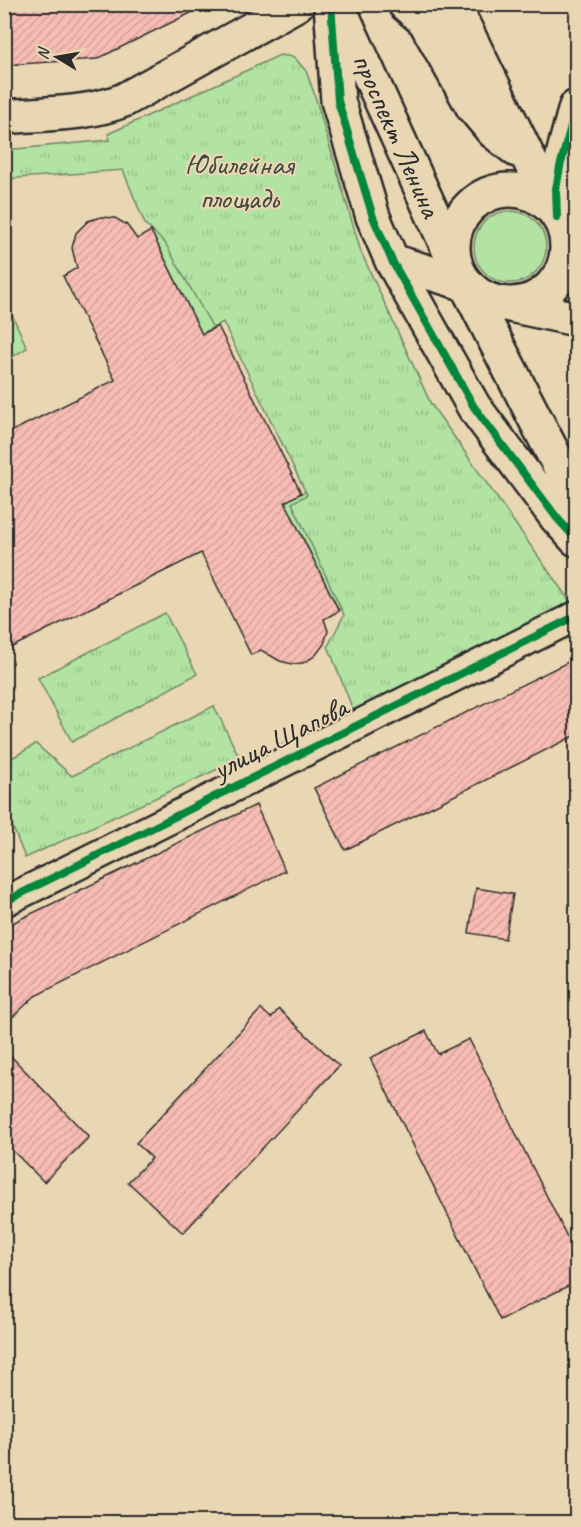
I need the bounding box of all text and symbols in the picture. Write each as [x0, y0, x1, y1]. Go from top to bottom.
north arrow [27, 27, 87, 87]
text: N [32, 45, 55, 61]
street label: проспект Ленина [344, 47, 451, 225]
park label: Юбилейная площадь [185, 145, 296, 217]
street label: улица Щапова [204, 687, 356, 789]

